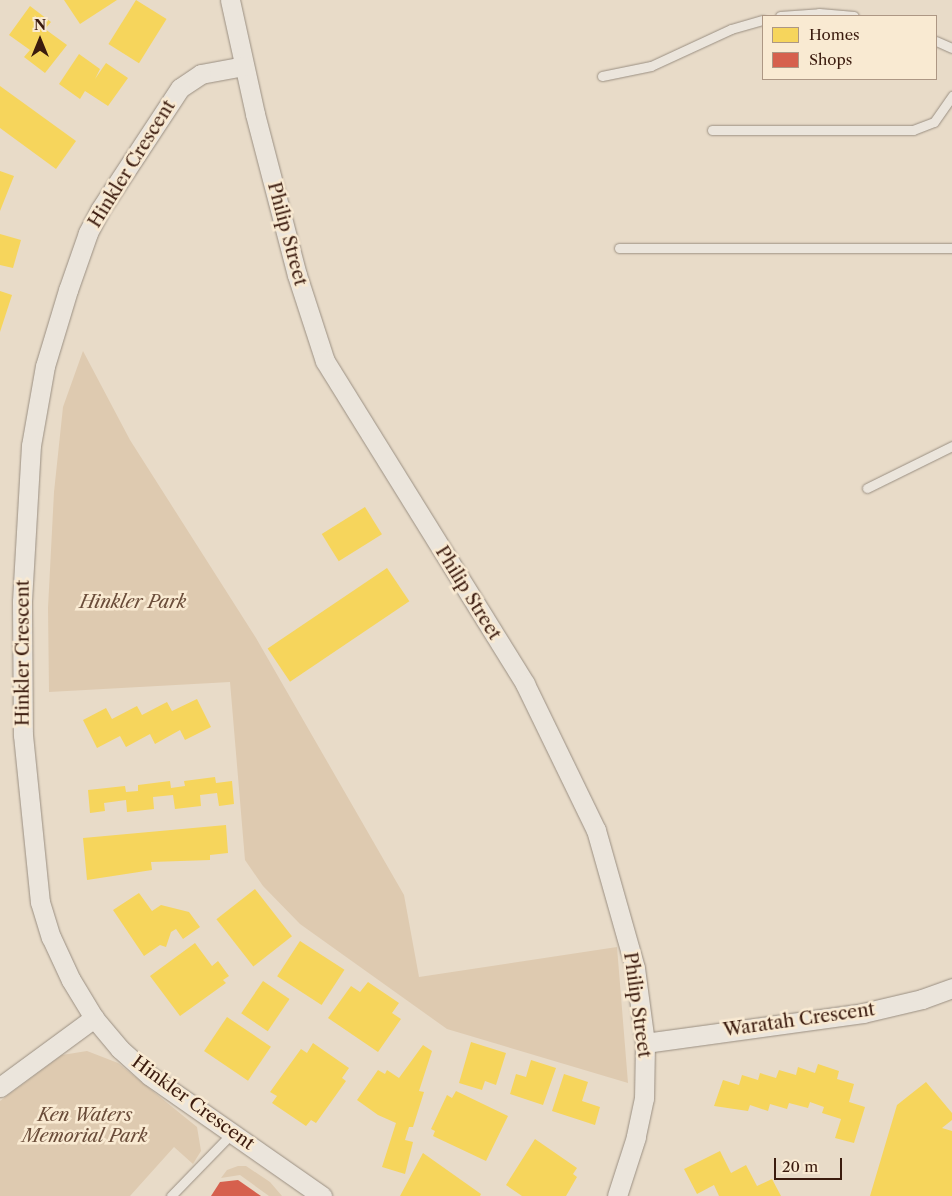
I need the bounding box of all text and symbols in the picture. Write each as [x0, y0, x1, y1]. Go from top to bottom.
north arrow [15, 15, 65, 65]
legend [762, 15, 937, 80]
text: N [34, 16, 46, 34]
text: Homes [809, 25, 860, 44]
text: Shops [809, 50, 852, 69]
street label: Hinkler Crescent [84, 96, 180, 232]
street label: Philip Street [263, 180, 311, 288]
street label: Philip Street [431, 542, 505, 644]
street label: Hinkler Crescent [12, 580, 34, 726]
park label: Hinkler Park [80, 591, 186, 613]
street label: Philip Street [619, 951, 655, 1059]
street label: Waratah Crescent [722, 999, 876, 1041]
street label: Hinkler Crescent [127, 1051, 259, 1155]
park label: Ken Waters Memorial Park [22, 1105, 148, 1148]
scale bar [777, 1148, 844, 1180]
text: 20 m [782, 1157, 818, 1176]

